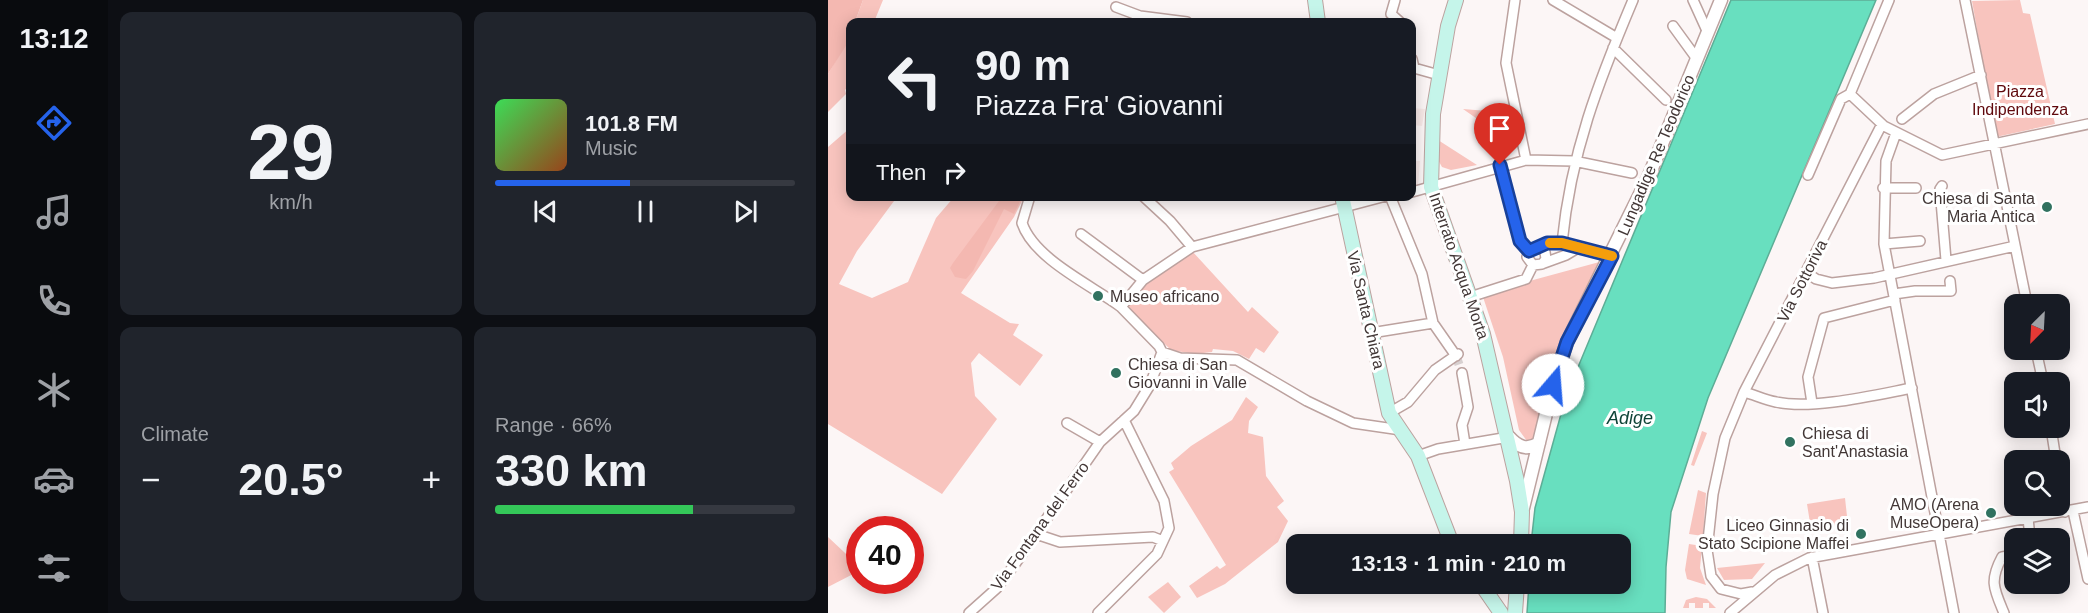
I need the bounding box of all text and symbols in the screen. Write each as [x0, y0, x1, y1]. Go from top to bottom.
text: 13:12 [19, 24, 89, 54]
icon: left [876, 42, 954, 120]
text: 90 m [975, 42, 1071, 89]
street label: Lungadige Re Teodorico [1614, 72, 1698, 238]
park label: Piazza Indipendenza [1972, 83, 2068, 118]
text: Piazza Fra' Giovanni [975, 91, 1223, 121]
icon: directions [33, 102, 75, 144]
pin [1474, 103, 1525, 165]
text: 29 [248, 108, 334, 196]
text: 101.8 FM [585, 111, 678, 136]
icon: arrive [1483, 112, 1516, 145]
text: Music [585, 137, 637, 159]
icon: right [938, 156, 971, 189]
text: Then [876, 160, 926, 185]
street label: Interrato Acqua Morta [1426, 190, 1492, 342]
place label: Chiesa di Santa Maria Antica [1922, 190, 2035, 225]
icon: music [33, 191, 75, 233]
text: km/h [269, 191, 313, 213]
icon: previous [529, 195, 562, 228]
icon: pause [629, 195, 662, 228]
icon: next [729, 195, 762, 228]
marker: Chiesa di Santa Maria Antica [2040, 200, 2054, 214]
street label: Via Sottoriva [1774, 237, 1830, 325]
street label: Via Santa Chiara [1344, 249, 1388, 371]
icon: phone [33, 280, 75, 322]
place label: Museo africano [1110, 288, 1219, 305]
marker: Museo africano [1091, 289, 1105, 303]
north arrow [2004, 294, 2070, 360]
map controls [2004, 294, 2070, 594]
position arrow [1521, 353, 1585, 417]
place label: Chiesa di San Giovanni in Valle [1128, 356, 1247, 391]
marker: Chiesa di San Giovanni in Valle [1109, 366, 1123, 380]
icon: climate [33, 369, 75, 411]
button: sound [2004, 372, 2070, 438]
water label: Adige [1606, 408, 1653, 428]
text: Range · 66% [495, 414, 612, 436]
text: Climate [141, 423, 209, 445]
place label: Chiesa di Sant'Anastasia [1802, 425, 1908, 460]
marker: Chiesa di Sant'Anastasia [1783, 435, 1797, 449]
text: 330 km [495, 445, 648, 496]
button: search [2004, 450, 2070, 516]
text: 20.5° [238, 454, 344, 505]
icon: car [33, 458, 75, 500]
street label: Via Fontana del Ferro [988, 458, 1092, 593]
text: − [141, 461, 160, 498]
text: + [422, 461, 441, 498]
place label: AMO (Arena MuseOpera) [1890, 496, 1979, 531]
marker: AMO (Arena MuseOpera) [1984, 506, 1998, 520]
speed limit sign: 40 [846, 516, 924, 594]
place label: Liceo Ginnasio di Stato Scipione Maffei [1698, 517, 1849, 552]
marker: Liceo Ginnasio di Stato Scipione Maffei [1854, 527, 1868, 541]
button: layers [2004, 528, 2070, 594]
icon: filters [33, 547, 75, 589]
text: 13:13 · 1 min · 210 m [1351, 551, 1566, 576]

